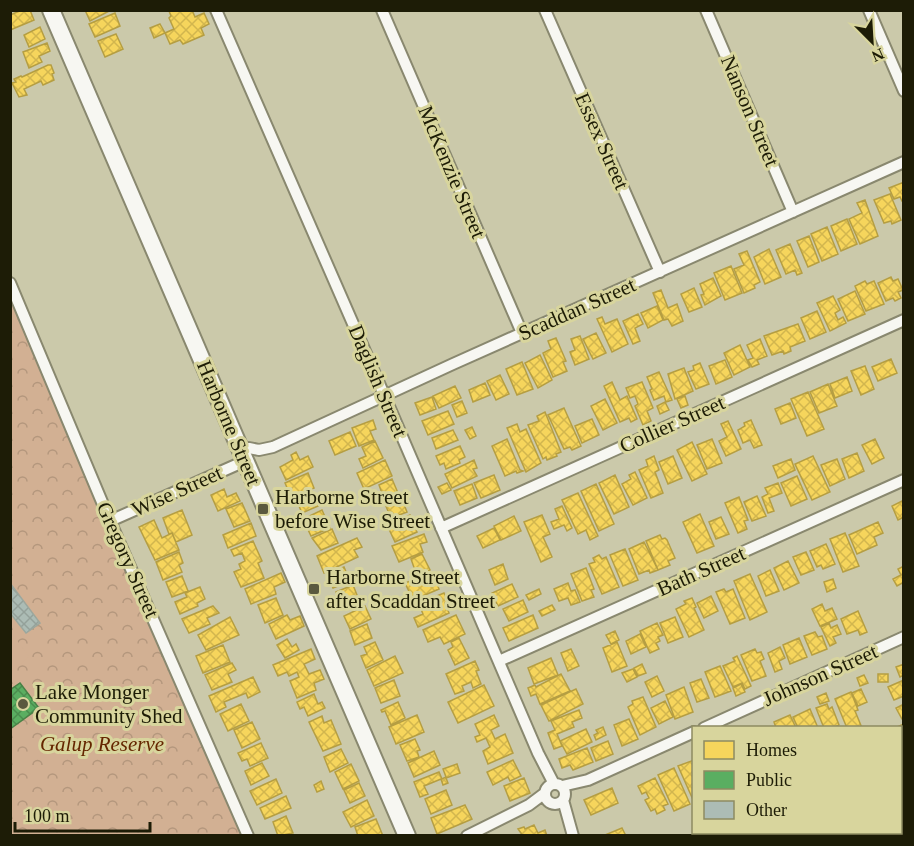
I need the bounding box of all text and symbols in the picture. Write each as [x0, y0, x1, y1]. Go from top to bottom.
north arrow [842, 12, 902, 72]
text: N [869, 45, 887, 66]
street label: Nanson Street [716, 52, 784, 170]
street label: Essex Street [570, 89, 634, 193]
street label: McKenzie Street [413, 102, 491, 242]
street label: Scaddan Street [515, 272, 639, 345]
street label: Daglish Street [344, 321, 412, 441]
street label: Harborne Street [192, 357, 266, 489]
street label: Collier Street [616, 390, 728, 458]
street label: Wise Street [128, 460, 226, 522]
place label: Harborne Street before Wise Street [275, 485, 430, 533]
street label: Gregory Street [92, 498, 164, 622]
marker: Harborne Street before Wise Street [256, 502, 270, 516]
street label: Bath Street [653, 541, 749, 601]
place label: Harborne Street after Scaddan Street [326, 565, 495, 613]
marker: Harborne Street after Scaddan Street [307, 582, 321, 596]
street label: Johnson Street [759, 639, 881, 711]
place label: Lake Monger Community Shed [35, 680, 183, 728]
marker: Lake Monger Community Shed [16, 697, 30, 711]
legend [692, 726, 902, 834]
park label: Galup Reserve [40, 732, 164, 756]
text: Homes [746, 740, 797, 760]
text: Public [746, 770, 792, 790]
scale bar [15, 795, 150, 833]
text: Other [746, 800, 787, 820]
text: 100 m [24, 806, 70, 826]

